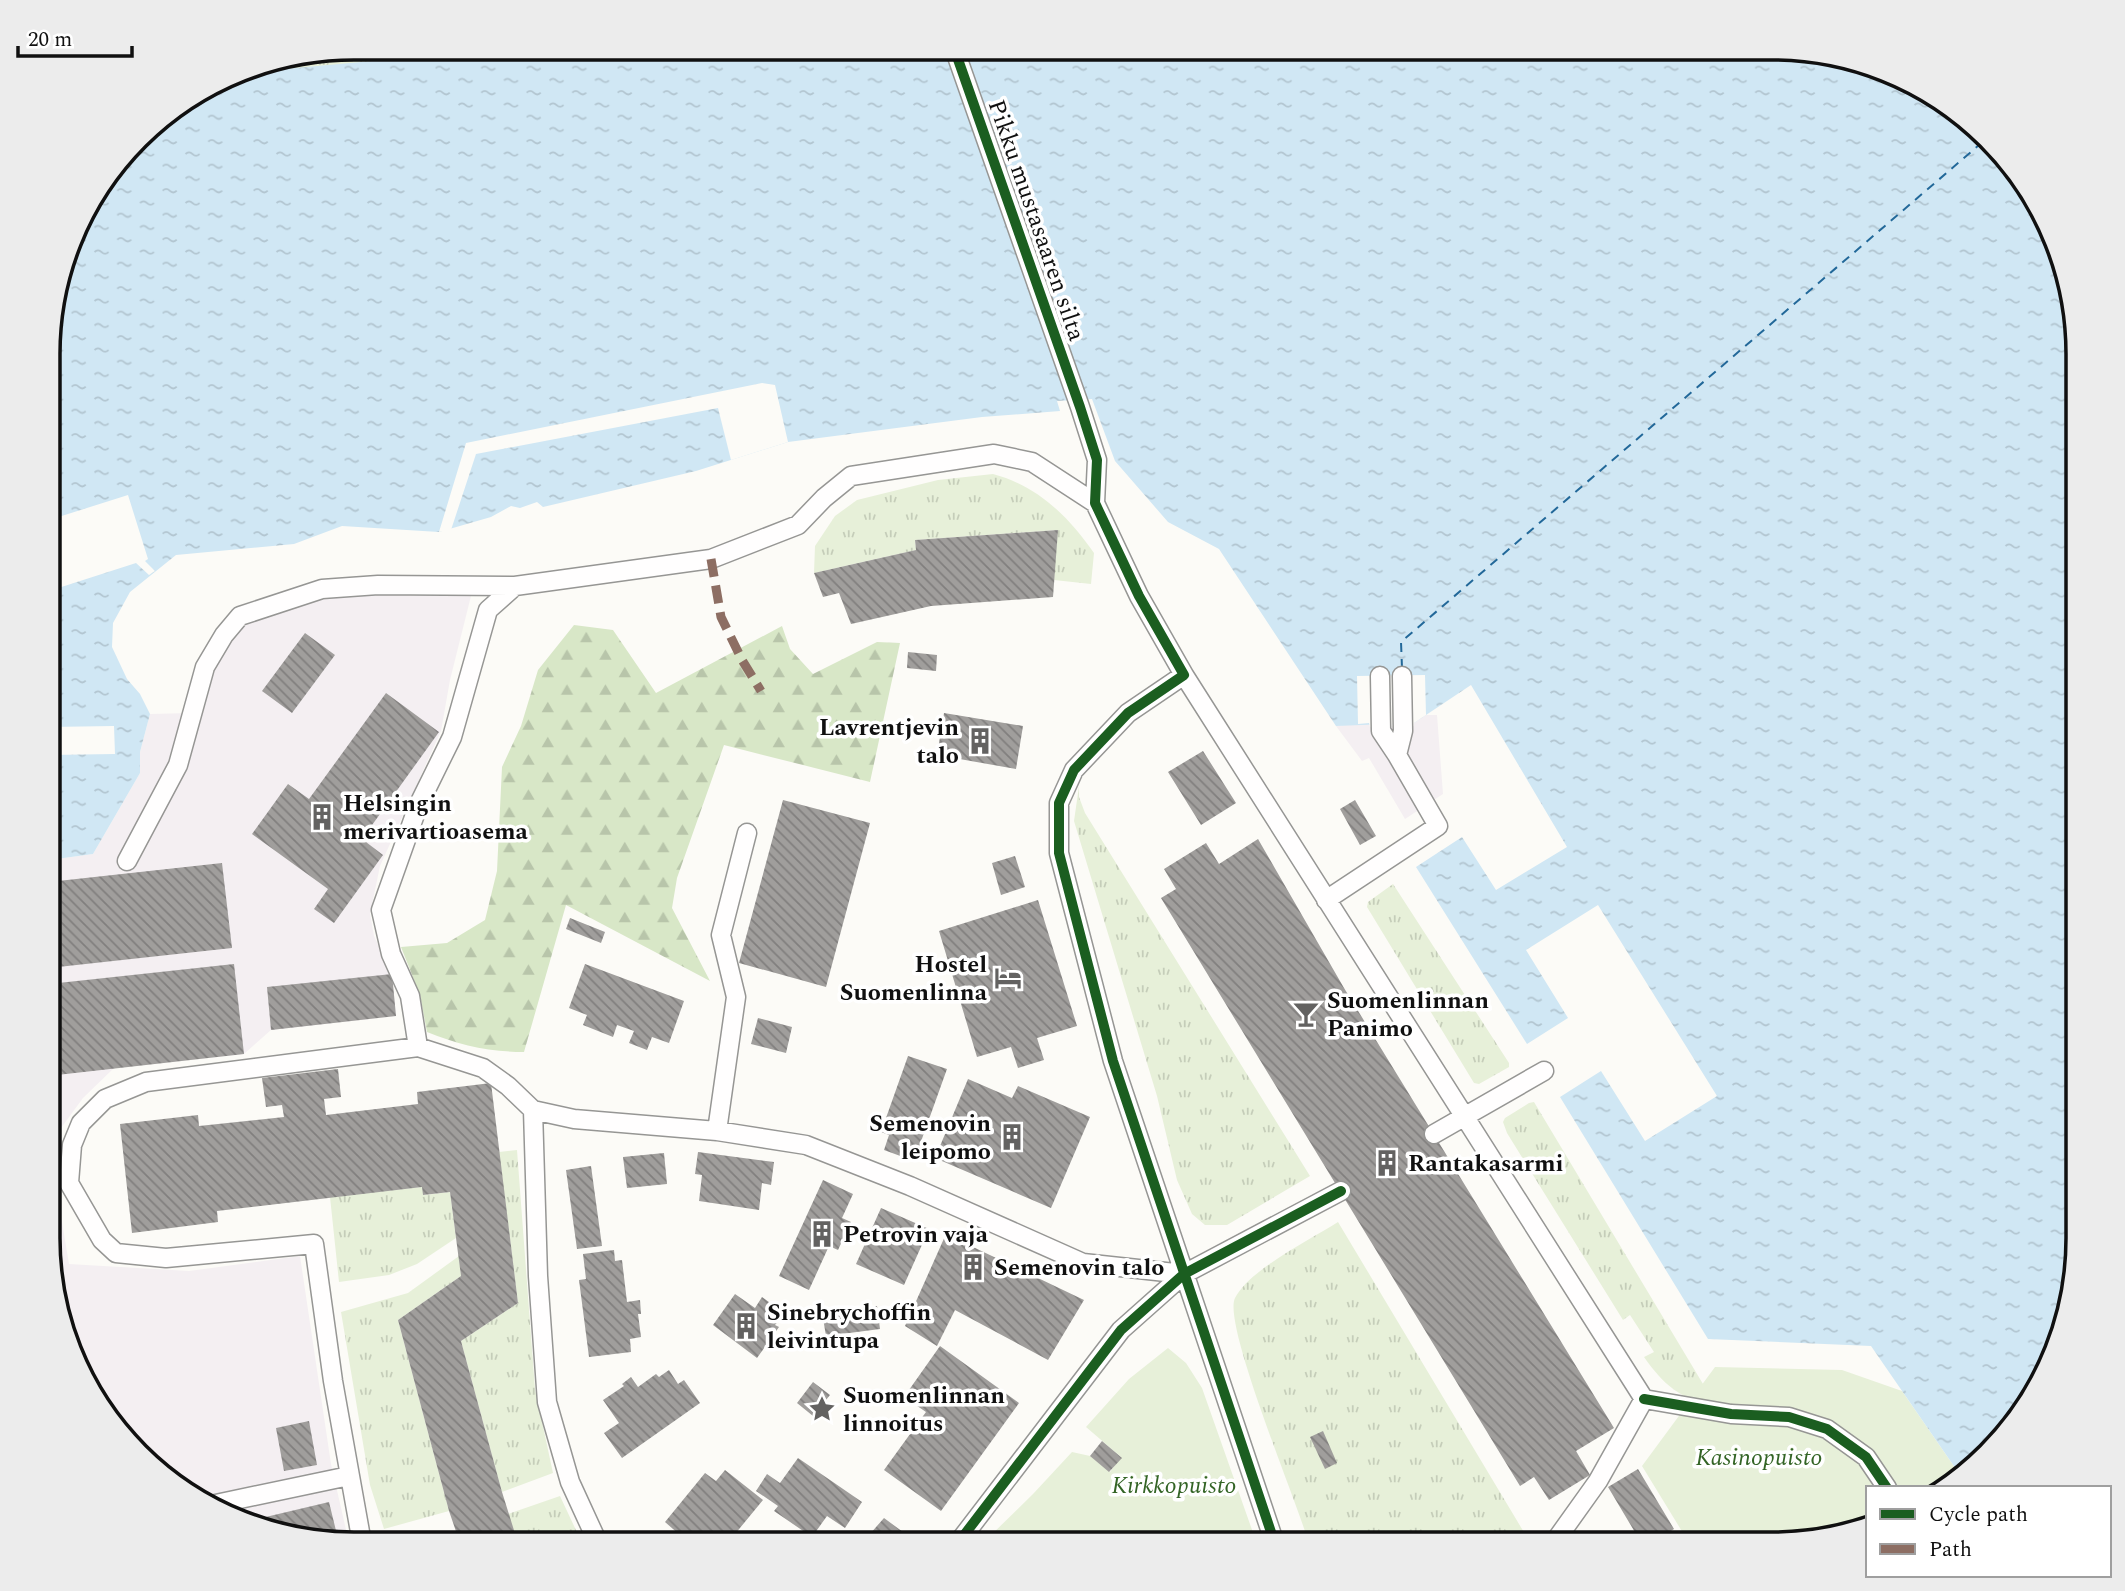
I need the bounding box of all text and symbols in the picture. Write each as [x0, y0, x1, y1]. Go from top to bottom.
scale bar [18, 14, 131, 58]
text: 20 m [28, 24, 72, 56]
street label: Pikku mustasaaren silta [978, 95, 1094, 346]
place label: Lavrentjevin talo [819, 710, 959, 774]
building icon: Lavrentjevin talo [965, 726, 995, 756]
place label: Helsingin merivartioasema [343, 786, 529, 850]
building icon: Helsingin merivartioasema [307, 802, 337, 832]
place label: Hostel Suomenlinna [840, 947, 988, 1011]
hotel icon: Hostel Suomenlinna [993, 963, 1023, 993]
place label: Suomenlinnan Panimo [1327, 983, 1489, 1047]
bar icon: Suomenlinnan Panimo [1291, 999, 1321, 1029]
place label: Semenovin leipomo [869, 1106, 991, 1170]
building icon: Semenovin leipomo [997, 1122, 1027, 1152]
place label: Rantakasarmi [1408, 1146, 1564, 1182]
building icon: Rantakasarmi [1372, 1148, 1402, 1178]
place label: Petrovin vaja [843, 1217, 989, 1253]
building icon: Petrovin vaja [807, 1219, 837, 1249]
place label: Semenovin talo [994, 1250, 1164, 1286]
building icon: Semenovin talo [958, 1252, 988, 1282]
place label: Sinebrychoffin leivintupa [767, 1295, 931, 1359]
building icon: Sinebrychoffin leivintupa [731, 1311, 761, 1341]
place label: Suomenlinnan linnoitus [843, 1378, 1005, 1442]
place icon: Suomenlinnan linnoitus [807, 1394, 837, 1424]
park label: Kasinopuisto [1696, 1440, 1822, 1476]
park label: Kirkkopuisto [1112, 1468, 1236, 1504]
legend [1866, 1486, 2111, 1577]
text: Cycle path [1929, 1499, 2028, 1531]
text: Path [1929, 1534, 1972, 1566]

